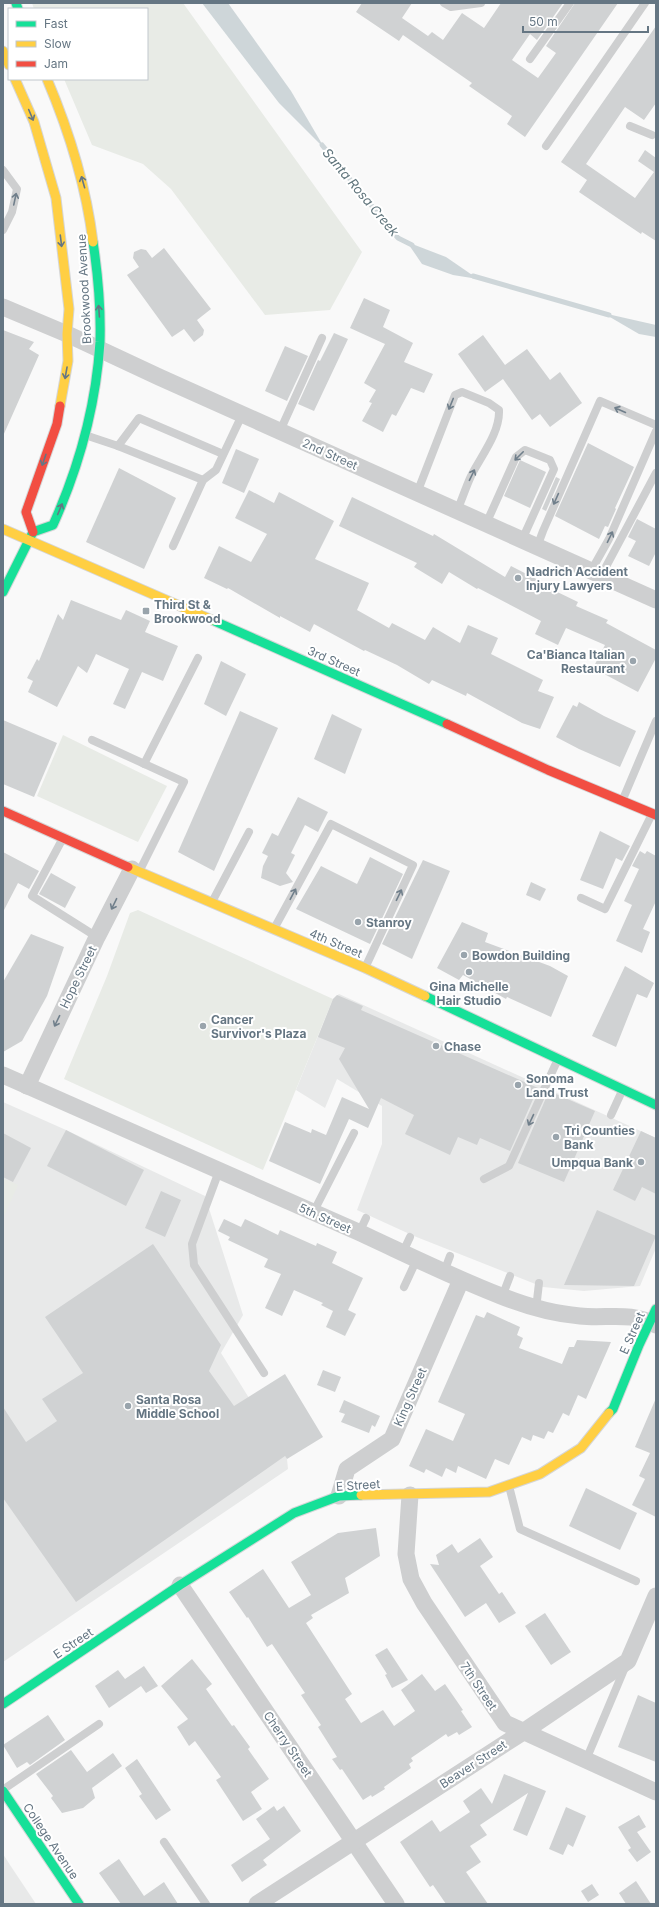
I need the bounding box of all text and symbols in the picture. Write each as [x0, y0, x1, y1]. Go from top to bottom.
legend [8, 8, 148, 80]
scale bar [523, 8, 648, 34]
text: 50 m [529, 14, 558, 29]
text: Fast [44, 16, 68, 31]
text: Slow [44, 36, 72, 51]
text: Jam [44, 56, 68, 71]
one-way arrow [27, 108, 35, 120]
water label: Santa Rosa Creek [319, 145, 403, 240]
one-way arrow [79, 176, 86, 189]
one-way arrow [11, 192, 19, 205]
one-way arrow [57, 234, 65, 247]
street label: Brookwood Avenue [74, 234, 94, 344]
one-way arrow [96, 305, 103, 318]
one-way arrow [61, 366, 69, 379]
one-way arrow [447, 398, 454, 410]
one-way arrow [615, 405, 627, 413]
street label: 2nd Street [300, 435, 360, 473]
one-way arrow [515, 451, 524, 461]
one-way arrow [40, 454, 47, 467]
one-way arrow [469, 469, 476, 481]
one-way arrow [552, 493, 560, 505]
one-way arrow [57, 503, 64, 515]
one-way arrow [607, 531, 614, 543]
place label: Nadrich Accident Injury Lawyers [526, 564, 629, 593]
marker: Nadrich Accident Injury Lawyers [513, 573, 523, 583]
place label: Third St & Brookwood [154, 597, 221, 626]
marker: Third St & Brookwood [141, 606, 151, 616]
street label: 3rd Street [305, 643, 363, 679]
place label: Ca'Bianca Italian Restaurant [527, 647, 626, 676]
marker: Ca'Bianca Italian Restaurant [628, 656, 638, 666]
one-way arrow [290, 889, 298, 901]
one-way arrow [396, 889, 403, 901]
one-way arrow [109, 897, 117, 909]
place label: Stanroy [366, 915, 412, 930]
marker: Stanroy [353, 917, 363, 927]
street label: 4th Street [307, 925, 365, 961]
street label: Hope Street [56, 943, 100, 1011]
place label: Bowdon Building [472, 948, 570, 963]
marker: Bowdon Building [459, 950, 469, 960]
marker: Gina Michelle Hair Studio [464, 967, 474, 977]
place label: Gina Michelle Hair Studio [429, 979, 509, 1008]
place label: Cancer Survivor's Plaza [211, 1012, 306, 1041]
one-way arrow [53, 1014, 60, 1026]
marker: Cancer Survivor's Plaza [198, 1021, 208, 1031]
place label: Chase [444, 1039, 481, 1054]
marker: Chase [431, 1041, 441, 1051]
place label: Sonoma Land Trust [526, 1071, 589, 1100]
marker: Sonoma Land Trust [513, 1080, 523, 1090]
one-way arrow [527, 1113, 534, 1125]
place label: Tri Counties Bank [564, 1123, 635, 1152]
marker: Tri Counties Bank [551, 1132, 561, 1142]
place label: Umpqua Bank [552, 1155, 633, 1170]
marker: Umpqua Bank [636, 1157, 646, 1167]
street label: 5th Street [297, 1200, 353, 1236]
street label: E Street [616, 1310, 648, 1356]
street label: King Street [390, 1365, 430, 1429]
place label: Santa Rosa Middle School [136, 1392, 219, 1421]
marker: Santa Rosa Middle School [123, 1401, 133, 1411]
street label: E Street [335, 1476, 381, 1494]
street label: E Street [50, 1624, 96, 1662]
street label: 7th Street [457, 1659, 501, 1713]
street label: Cherry Street [260, 1708, 316, 1780]
street label: Beaver Street [437, 1737, 509, 1791]
street label: College Avenue [20, 1800, 82, 1882]

